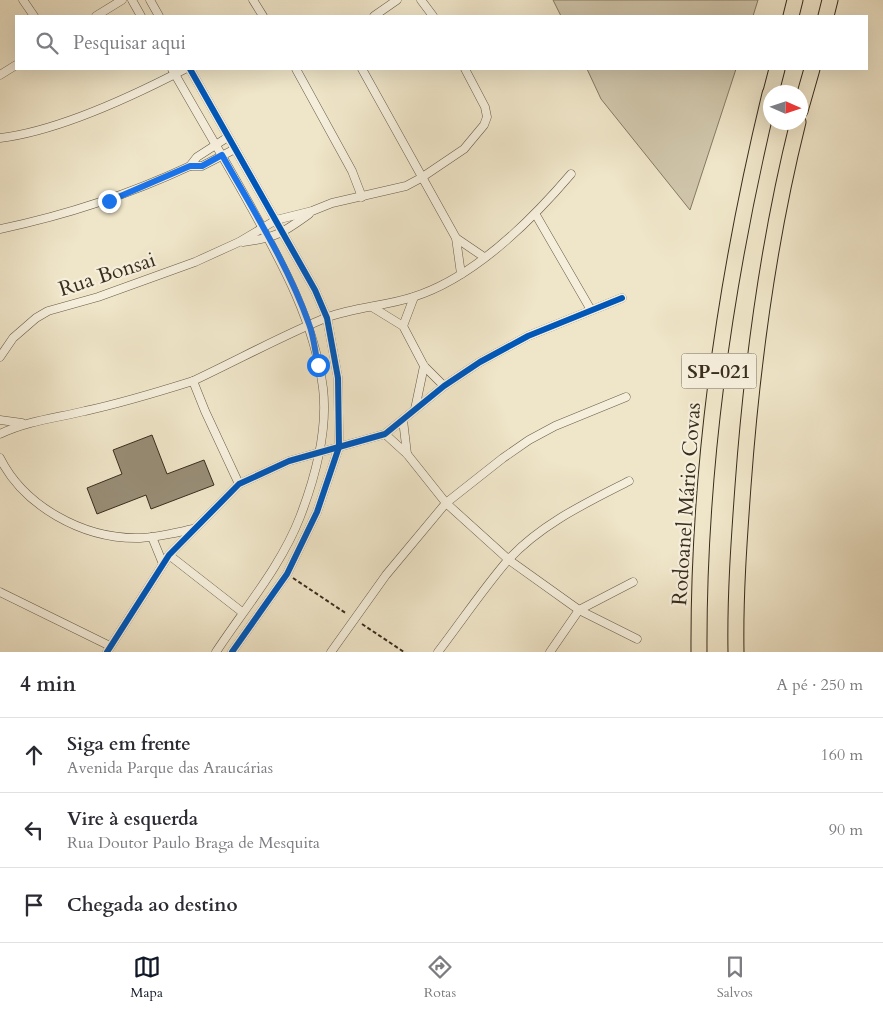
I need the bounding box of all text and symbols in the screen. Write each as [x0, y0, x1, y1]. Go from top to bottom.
search box [15, 15, 868, 70]
icon: search [33, 29, 61, 57]
text: Pesquisar aqui [73, 30, 186, 56]
north arrow [763, 85, 808, 130]
route end [98, 190, 121, 213]
street label: Rua Bonsai [55, 245, 159, 304]
route start [307, 354, 330, 377]
road number: SP-021 [682, 354, 756, 388]
street label: Rodoanel Mário Covas [665, 402, 708, 607]
text: 4 min [20, 670, 76, 699]
text: A pé · 250 m [776, 674, 863, 696]
text: Siga em frente [67, 731, 191, 757]
icon: ahead [20, 741, 48, 769]
text: 160 m [821, 744, 863, 766]
text: Avenida Parque das Araucárias [67, 757, 273, 779]
text: Vire à esquerda [67, 806, 198, 832]
icon: left [20, 816, 48, 844]
text: 90 m [829, 819, 863, 841]
text: Rua Doutor Paulo Braga de Mesquita [67, 832, 320, 854]
icon: arrive [20, 891, 48, 919]
text: Chegada ao destino [67, 892, 238, 918]
tab: Mapa [130, 953, 163, 1002]
tab: Rotas [424, 953, 456, 1002]
tab: Salvos [717, 953, 753, 1002]

